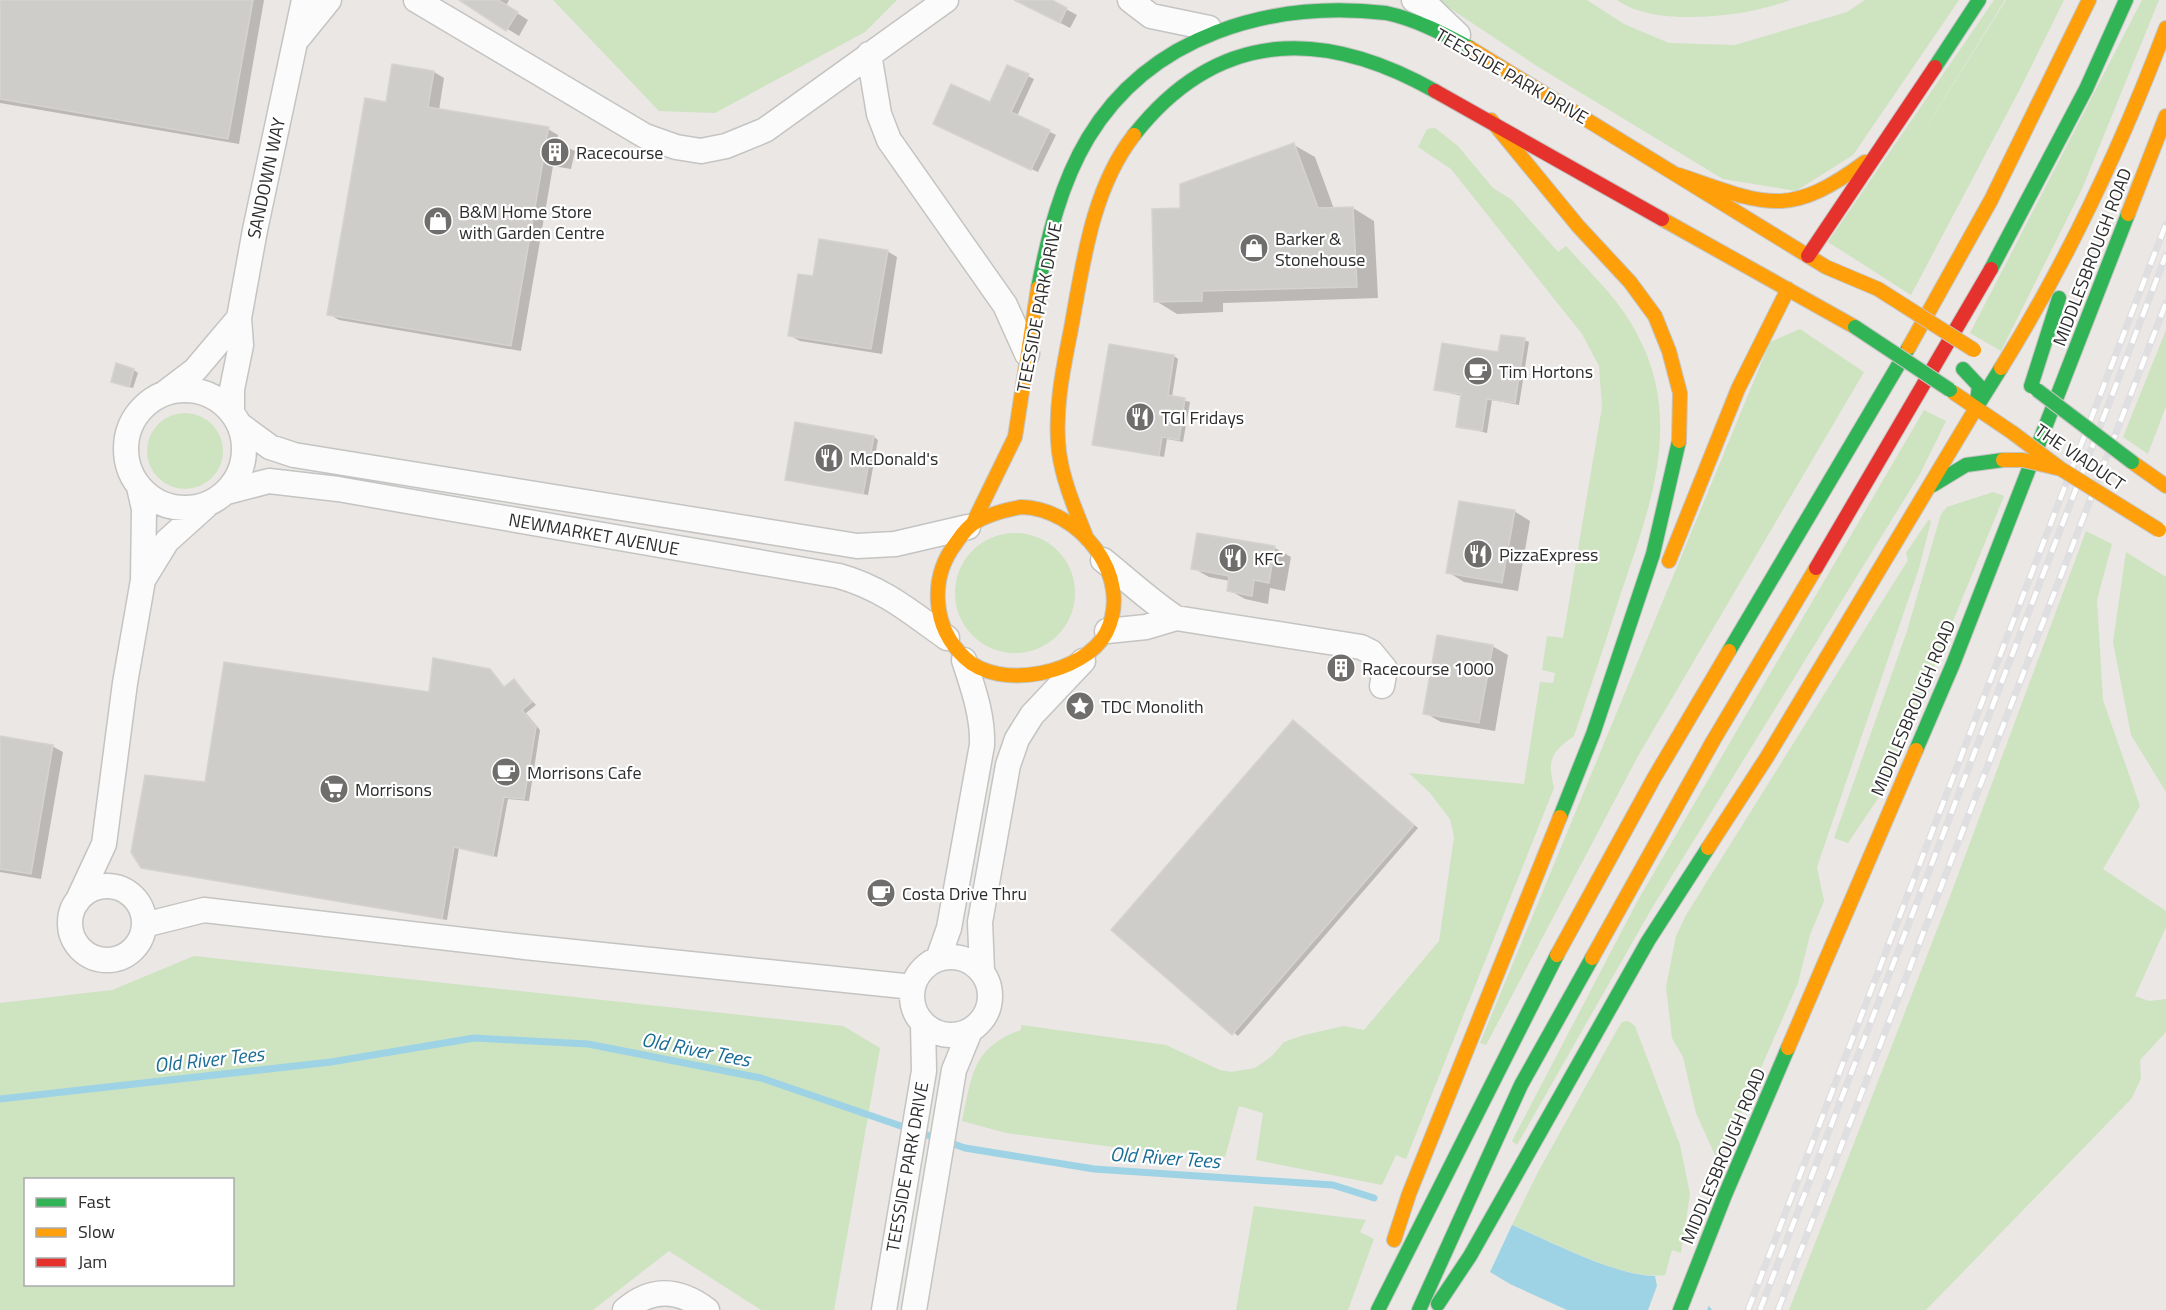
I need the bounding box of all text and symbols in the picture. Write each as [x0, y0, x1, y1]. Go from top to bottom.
street label: TEESSIDE PARK DRIVE [1431, 21, 1593, 131]
street label: SANDOWN WAY [240, 115, 292, 241]
building icon: Racecourse [539, 136, 571, 168]
place label: Racecourse [576, 139, 663, 166]
street label: MIDDLESBROUGH ROAD [2046, 164, 2138, 350]
place label: B&M Home Store with Garden Centre [459, 198, 605, 246]
shop icon: B&M Home Store with Garden Centre [422, 205, 454, 237]
street label: TEESSIDE PARK DRIVE [1009, 220, 1069, 394]
place label: Barker & Stonehouse [1275, 225, 1365, 273]
shop icon: Barker & Stonehouse [1238, 232, 1270, 264]
cafe icon: Tim Hortons [1462, 355, 1494, 387]
place label: Tim Hortons [1499, 358, 1593, 385]
restaurant icon: TGI Fridays [1124, 401, 1156, 433]
place label: TGI Fridays [1161, 404, 1244, 431]
street label: THE VIADUCT [2029, 417, 2131, 497]
restaurant icon: McDonald's [813, 442, 845, 474]
place label: McDonald's [850, 445, 938, 472]
street label: NEWMARKET AVENUE [506, 506, 682, 562]
restaurant icon: PizzaExpress [1462, 538, 1494, 570]
place label: PizzaExpress [1499, 541, 1598, 568]
restaurant icon: KFC [1217, 542, 1249, 574]
place label: KFC [1254, 545, 1284, 572]
street label: MIDDLESBROUGH ROAD [1864, 616, 1962, 800]
building icon: Racecourse 1000 [1325, 652, 1357, 684]
place label: Racecourse 1000 [1362, 655, 1494, 682]
place icon: TDC Monolith [1064, 690, 1096, 722]
place label: TDC Monolith [1101, 693, 1204, 720]
cafe icon: Morrisons Cafe [490, 756, 522, 788]
place label: Morrisons Cafe [527, 759, 642, 786]
supermarket icon: Morrisons [318, 773, 350, 805]
place label: Morrisons [355, 776, 432, 803]
cafe icon: Costa Drive Thru [865, 877, 897, 909]
place label: Costa Drive Thru [902, 880, 1027, 907]
water label: Old River Tees [639, 1023, 754, 1075]
water label: Old River Tees [153, 1038, 267, 1080]
street label: MIDDLESBROUGH ROAD [1674, 1064, 1772, 1248]
street label: TEESSIDE PARK DRIVE [879, 1080, 935, 1254]
water label: Old River Tees [1109, 1138, 1223, 1176]
legend [24, 1178, 234, 1286]
text: Fast [78, 1188, 111, 1215]
text: Slow [78, 1218, 115, 1245]
text: Jam [78, 1248, 107, 1275]

